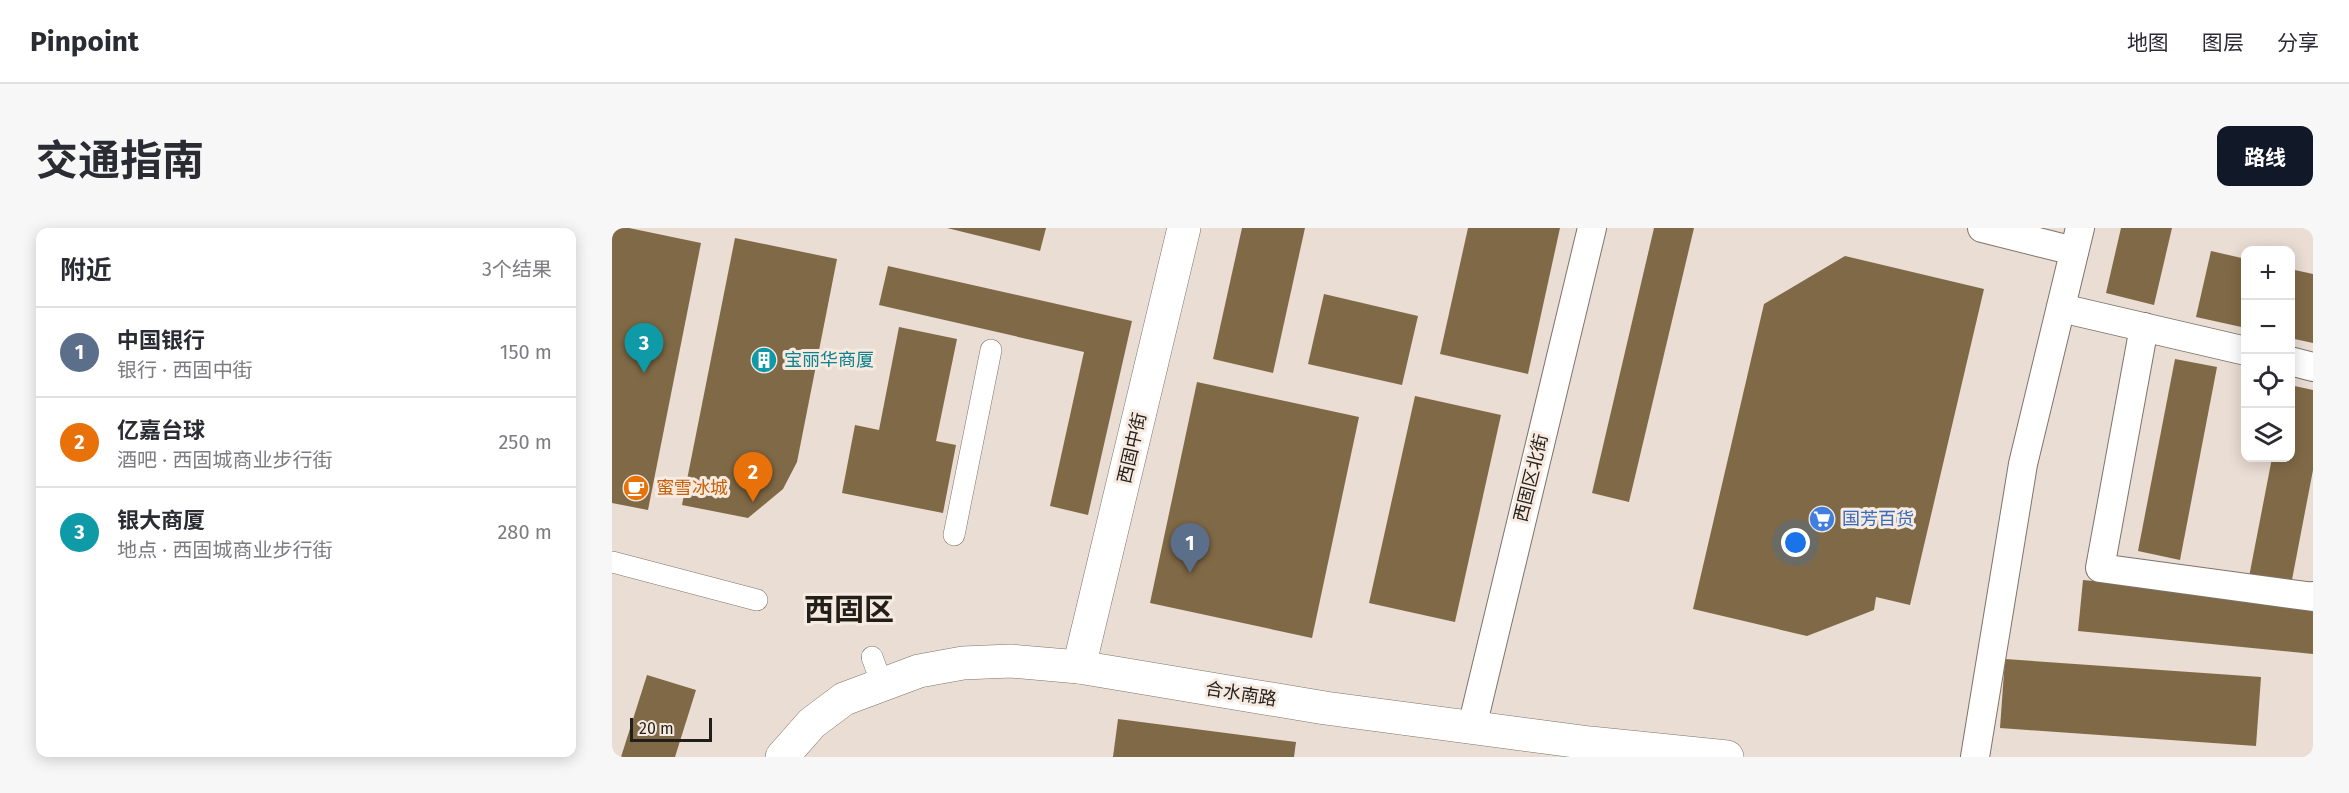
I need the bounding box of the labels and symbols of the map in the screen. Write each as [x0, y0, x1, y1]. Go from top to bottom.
pin: 3 [624, 324, 663, 373]
building icon: 宝丽华商厦 [749, 345, 779, 375]
place label: 宝丽华商厦 [784, 349, 874, 371]
street label: 西固中街 [1113, 410, 1151, 486]
street label: 西固区北街 [1509, 432, 1553, 524]
pin: 2 [734, 452, 772, 502]
cafe icon: 蜜雪冰城 [621, 473, 651, 503]
place label: 蜜雪冰城 [656, 477, 728, 499]
supermarket icon: 国芳百货 [1807, 504, 1837, 534]
place label: 国芳百货 [1842, 508, 1914, 530]
pin: 1 [1170, 524, 1210, 573]
your location [1781, 528, 1810, 557]
district label: 西固区 [804, 592, 894, 628]
street label: 合水南路 [1204, 678, 1278, 710]
scale bar [630, 715, 712, 742]

